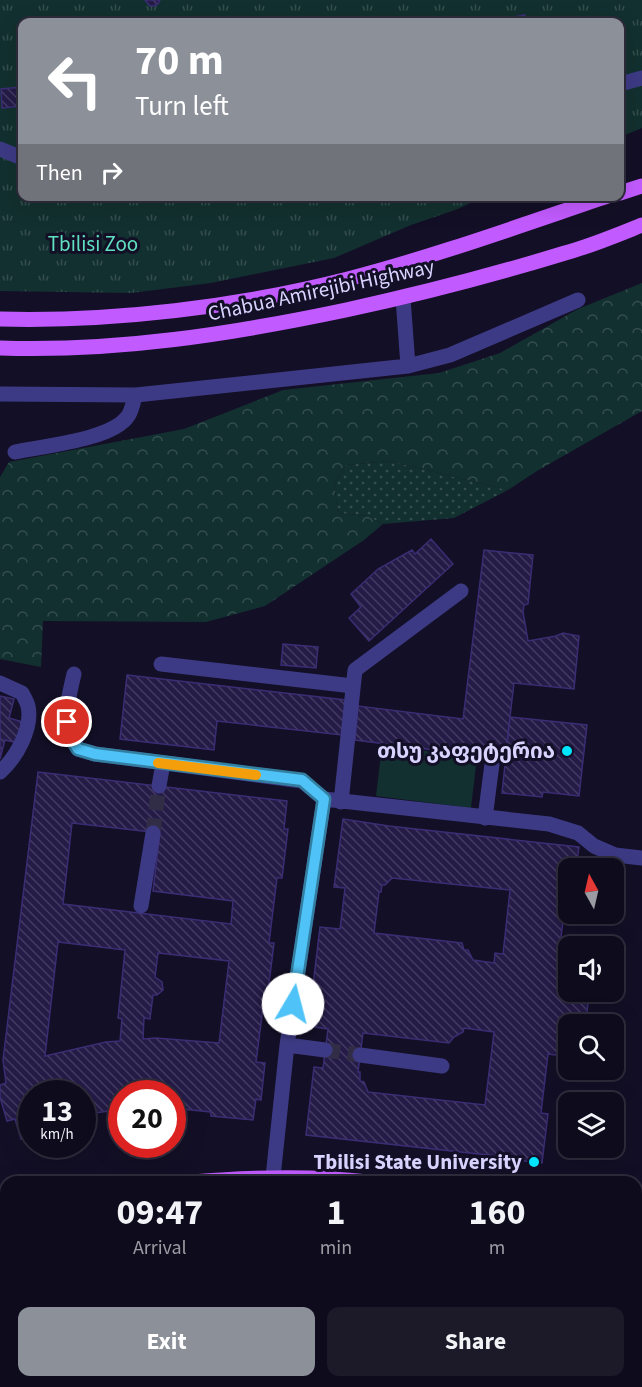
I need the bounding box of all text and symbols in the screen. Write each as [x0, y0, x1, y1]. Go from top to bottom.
text: 70 m [135, 31, 224, 91]
icon: left [36, 42, 114, 120]
text: Turn left [135, 87, 229, 126]
icon: right [95, 156, 128, 189]
text: Then [36, 157, 83, 189]
park label: Tbilisi Zoo [48, 229, 138, 259]
street label: Chabua Amirejibi Highway [205, 251, 437, 329]
pin [41, 696, 92, 747]
icon: arrive [50, 705, 83, 738]
place label: თსუ კაფეტერია [377, 736, 555, 766]
marker: თსუ კაფეტერია [560, 744, 574, 758]
north arrow [558, 858, 624, 924]
map controls [558, 858, 624, 1158]
button: sound [558, 936, 624, 1002]
position arrow [261, 972, 325, 1036]
button: search [558, 1014, 624, 1080]
speed limit sign: 20 [108, 1080, 186, 1158]
text: 13 [41, 1090, 73, 1133]
button: layers [558, 1092, 624, 1158]
text: km/h [40, 1124, 74, 1145]
place label: Tbilisi State University [314, 1147, 522, 1177]
marker: Tbilisi State University [527, 1155, 541, 1169]
text: 09:47 [116, 1187, 203, 1238]
text: 1 [326, 1187, 345, 1238]
text: 160 [469, 1187, 526, 1238]
text: Arrival [133, 1234, 187, 1262]
text: min [320, 1234, 352, 1262]
text: m [489, 1234, 505, 1262]
button: Exit [18, 1307, 315, 1376]
button: Share [327, 1307, 624, 1376]

